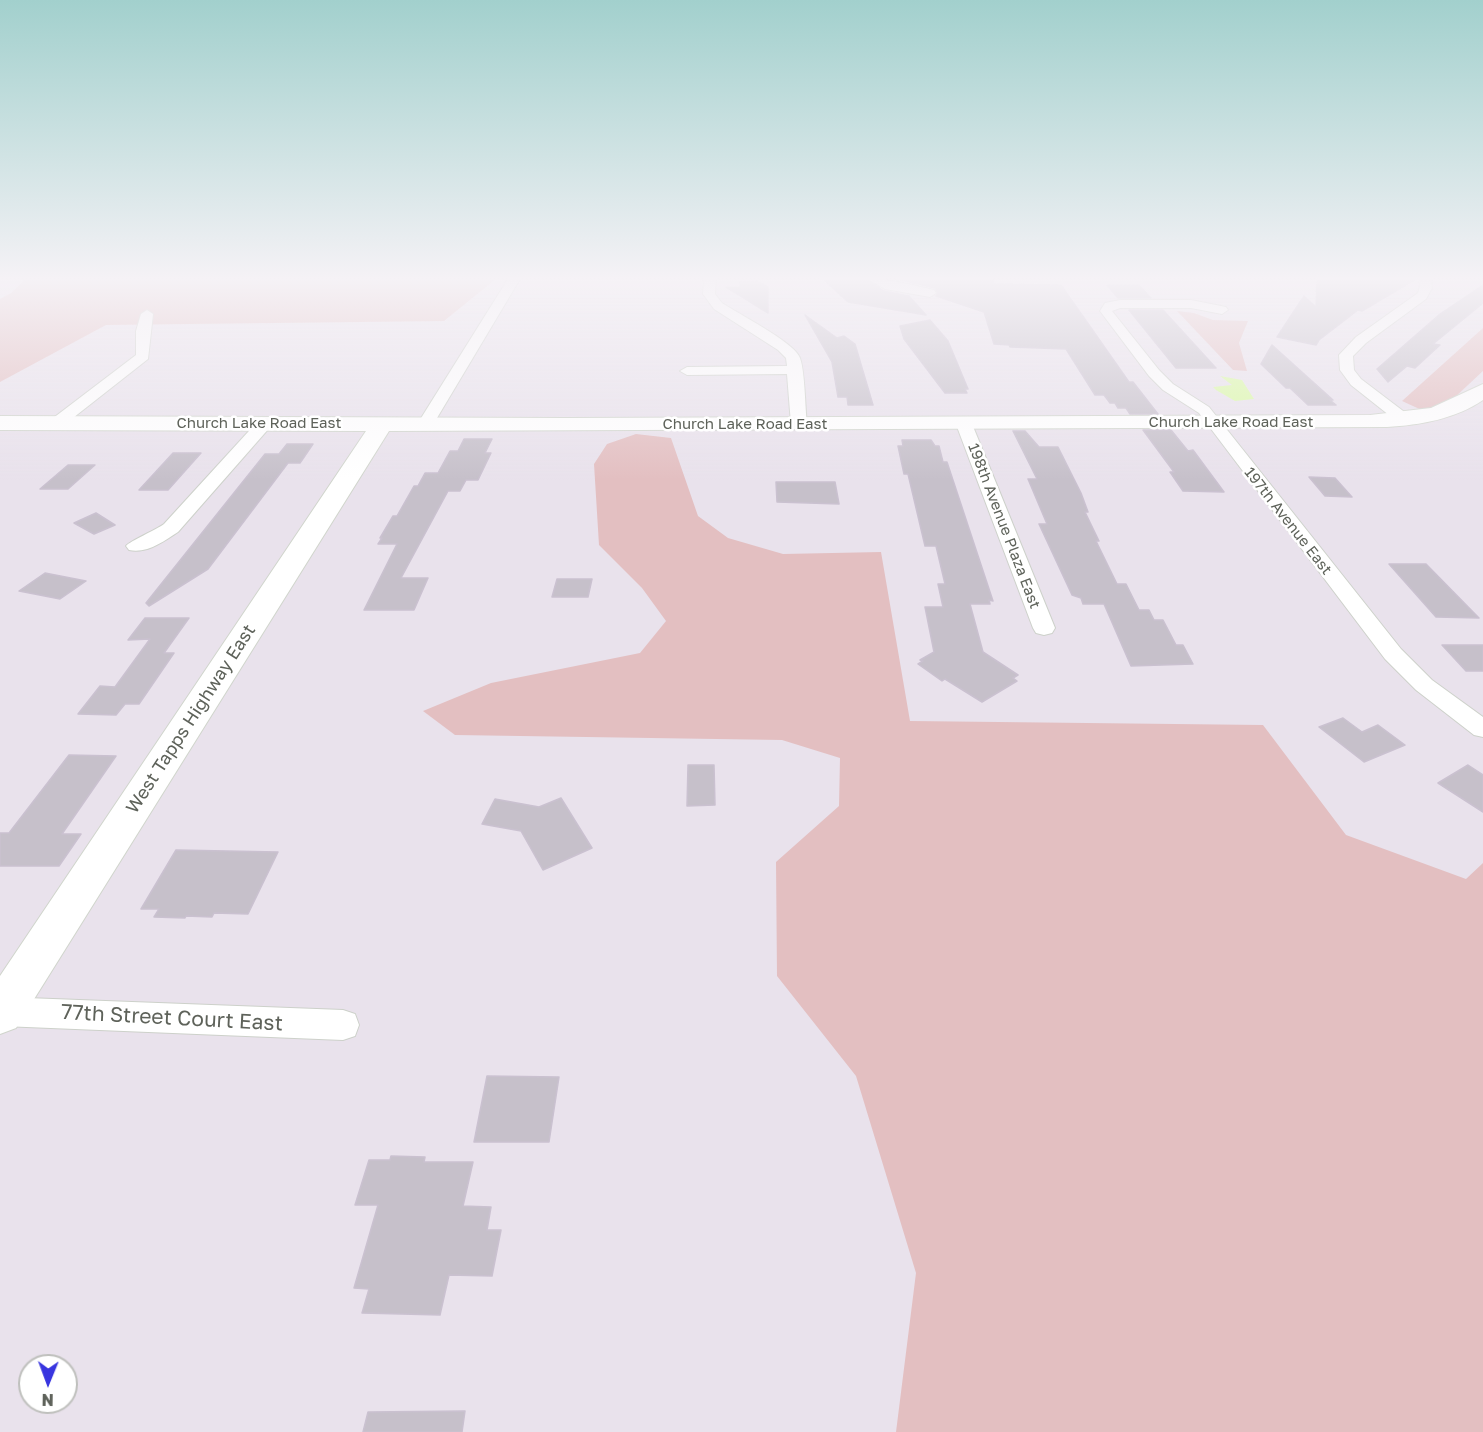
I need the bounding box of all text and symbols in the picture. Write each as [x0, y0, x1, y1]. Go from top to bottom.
street label: Church Lake Road East [1148, 413, 1314, 431]
street label: Church Lake Road East [176, 414, 342, 432]
street label: Church Lake Road East [662, 415, 828, 433]
street label: 198th Avenue Plaza East [964, 441, 1044, 611]
street label: 197th Avenue East [1240, 464, 1336, 578]
street label: West Tapps Highway East [122, 620, 260, 818]
street label: 77th Street Court East [60, 1000, 284, 1036]
north arrow [18, 1354, 78, 1414]
text: N [41, 1390, 54, 1410]

